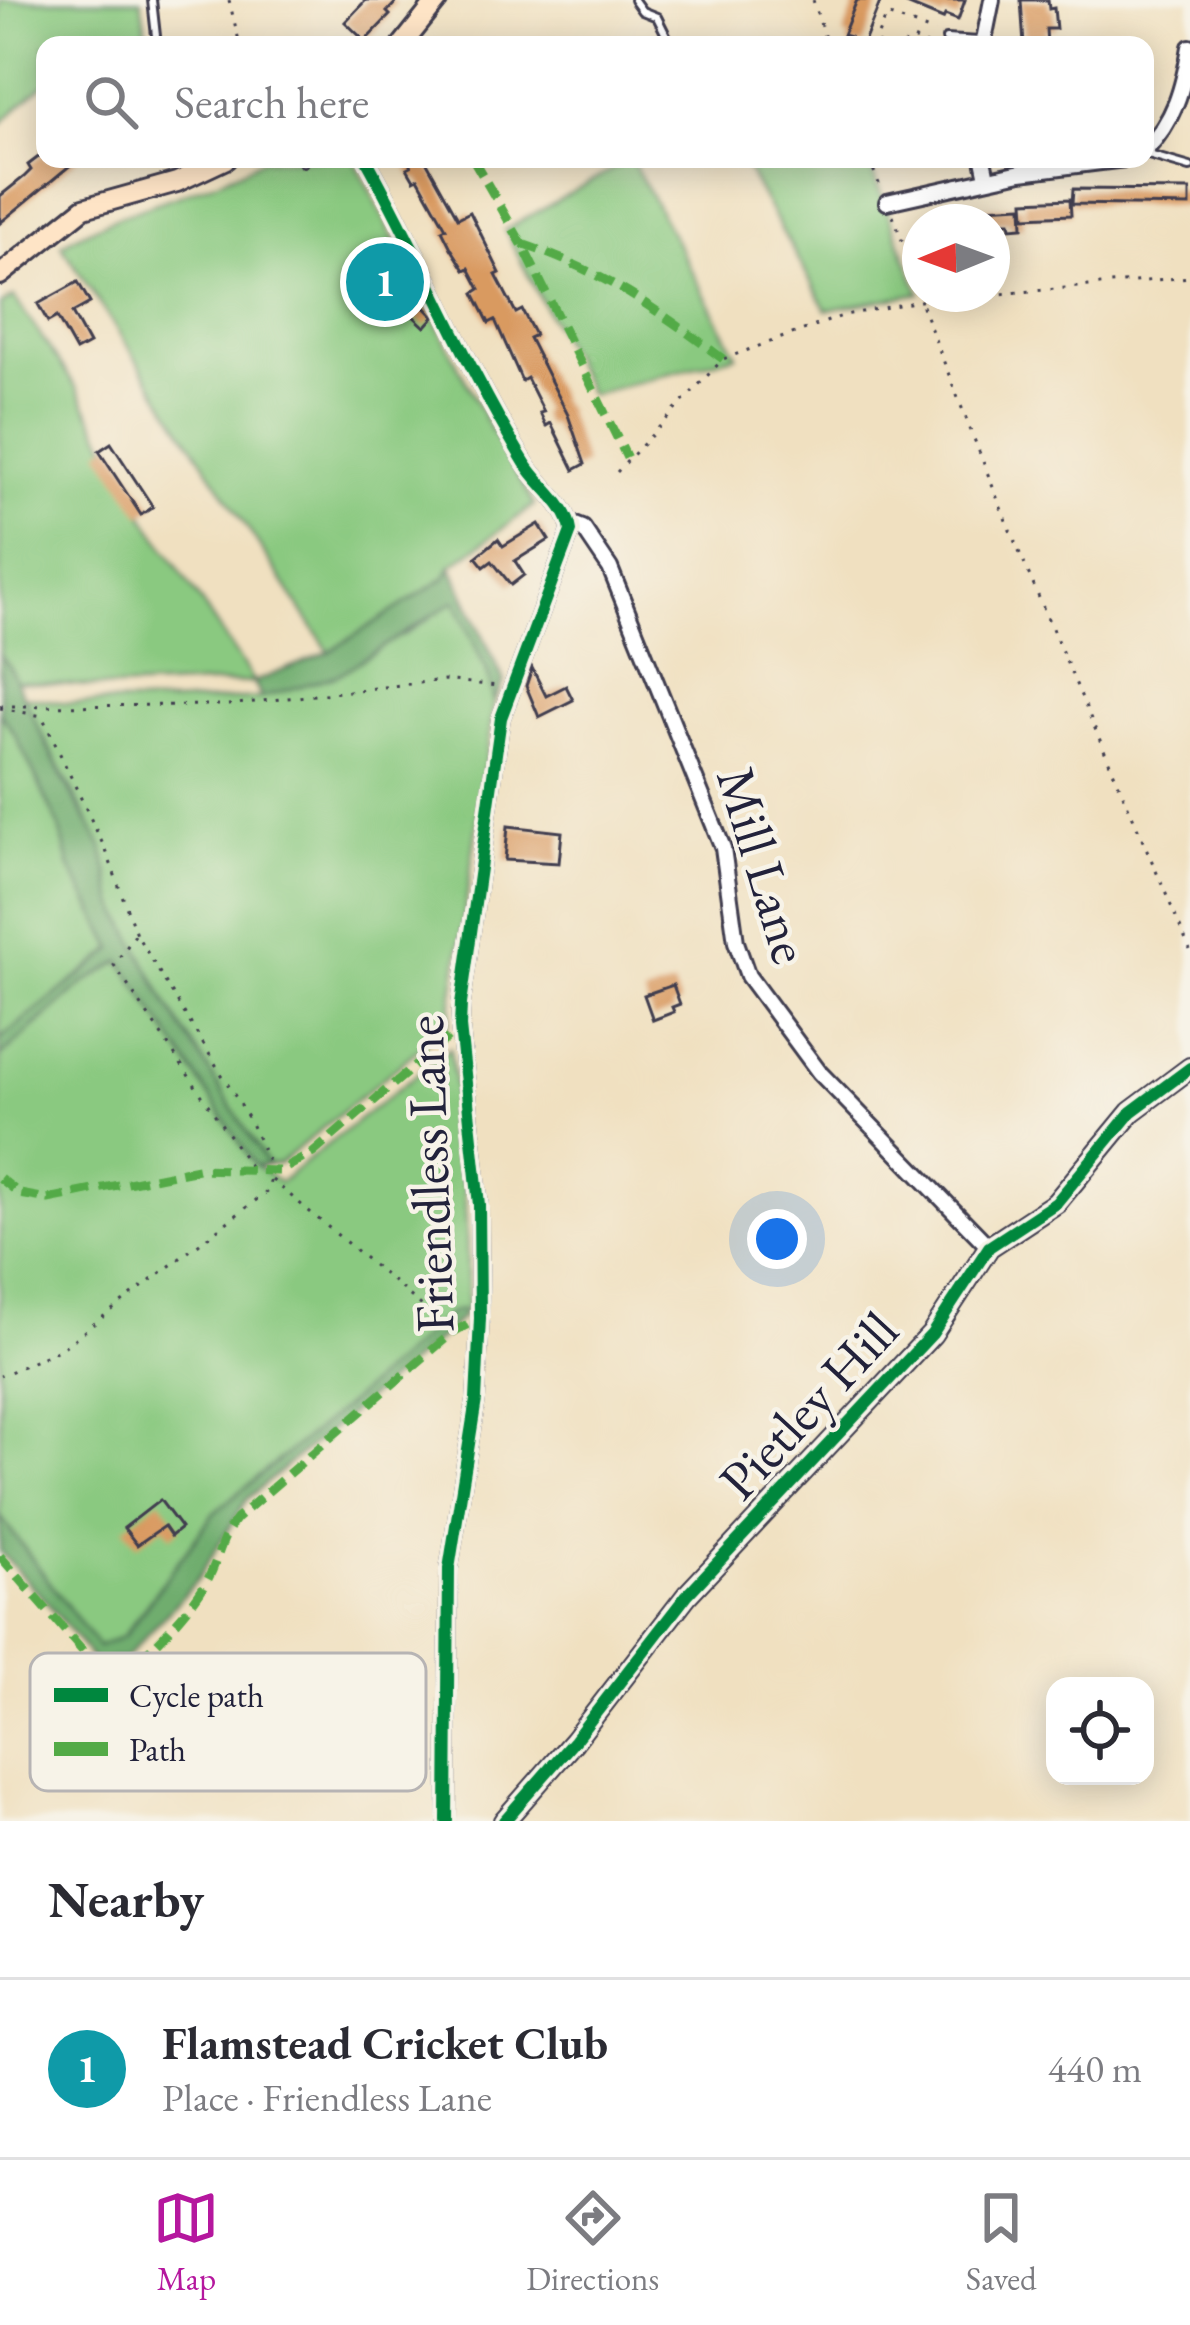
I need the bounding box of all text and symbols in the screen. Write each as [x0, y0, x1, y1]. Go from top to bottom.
search box [36, 36, 1154, 168]
icon: search [78, 69, 144, 135]
text: Search here [174, 73, 369, 131]
north arrow [902, 204, 1010, 312]
pin: 1 [346, 237, 424, 327]
street label: Mill Lane [701, 759, 827, 971]
street label: Friendless Lane [388, 1014, 470, 1334]
your location [747, 1209, 807, 1269]
street label: Pietley Hill [703, 1296, 913, 1514]
legend [30, 1653, 426, 1791]
text: Cycle path [129, 1674, 264, 1717]
map controls [1046, 1677, 1154, 1785]
button: locate [1046, 1677, 1154, 1785]
text: Path [129, 1728, 186, 1771]
text: Nearby [48, 1866, 204, 1932]
text: Flamstead Cricket Club [162, 2014, 608, 2072]
text: 1 [77, 2043, 97, 2094]
text: 440 m [1048, 2043, 1142, 2094]
text: Place · Friendless Lane [162, 2072, 492, 2123]
tab: Map [153, 2185, 219, 2300]
tab: Directions [526, 2185, 659, 2300]
tab: Saved [966, 2185, 1037, 2300]

